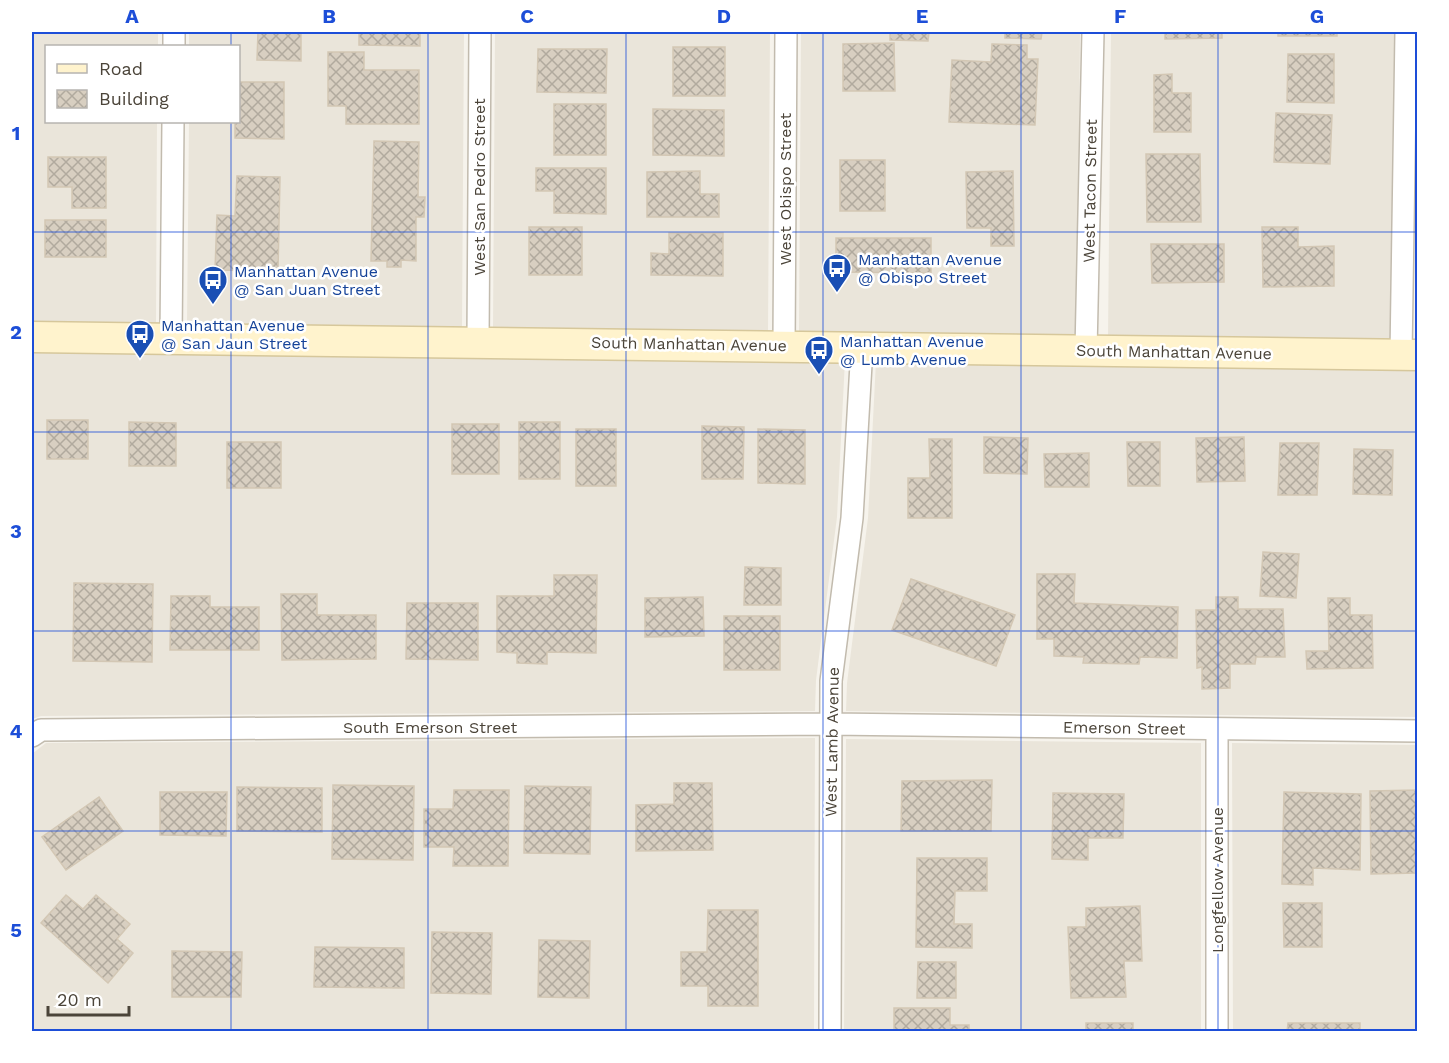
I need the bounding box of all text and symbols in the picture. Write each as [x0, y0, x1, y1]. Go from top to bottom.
text: A [125, 4, 139, 28]
text: B [322, 4, 336, 28]
text: C [520, 4, 534, 28]
text: D [717, 4, 731, 28]
text: E [916, 4, 928, 28]
text: F [1114, 4, 1126, 28]
text: G [1310, 4, 1324, 28]
legend [45, 45, 240, 123]
text: Road [99, 58, 143, 79]
text: Building [99, 88, 169, 109]
street label: West San Pedro Street [470, 98, 489, 276]
street label: West Obispo Street [776, 112, 795, 265]
street label: West Tacon Street [1079, 119, 1101, 263]
text: 1 [12, 121, 20, 145]
place label: Manhattan Avenue @ Obispo Street [858, 250, 1002, 287]
bus stop icon: Manhattan Avenue @ Obispo Street [821, 252, 853, 294]
place label: Manhattan Avenue @ San Juan Street [234, 262, 381, 299]
bus stop icon: Manhattan Avenue @ San Juan Street [197, 264, 229, 306]
place label: Manhattan Avenue @ San Jaun Street [161, 316, 307, 353]
bus stop icon: Manhattan Avenue @ San Jaun Street [124, 318, 156, 360]
text: 2 [10, 320, 22, 344]
place label: Manhattan Avenue @ Lumb Avenue [840, 332, 984, 369]
street label: South Manhattan Avenue [591, 333, 787, 355]
bus stop icon: Manhattan Avenue @ Lumb Avenue [803, 334, 835, 376]
street label: South Manhattan Avenue [1076, 341, 1272, 363]
text: 3 [10, 519, 22, 543]
street label: West Lamb Avenue [821, 667, 843, 817]
street label: Emerson Street [1063, 717, 1186, 739]
street label: South Emerson Street [343, 718, 517, 737]
text: 4 [10, 719, 23, 743]
street label: Longfellow Avenue [1208, 807, 1227, 953]
text: 5 [10, 918, 22, 942]
scale bar [48, 979, 129, 1017]
text: 20 m [57, 989, 102, 1010]

